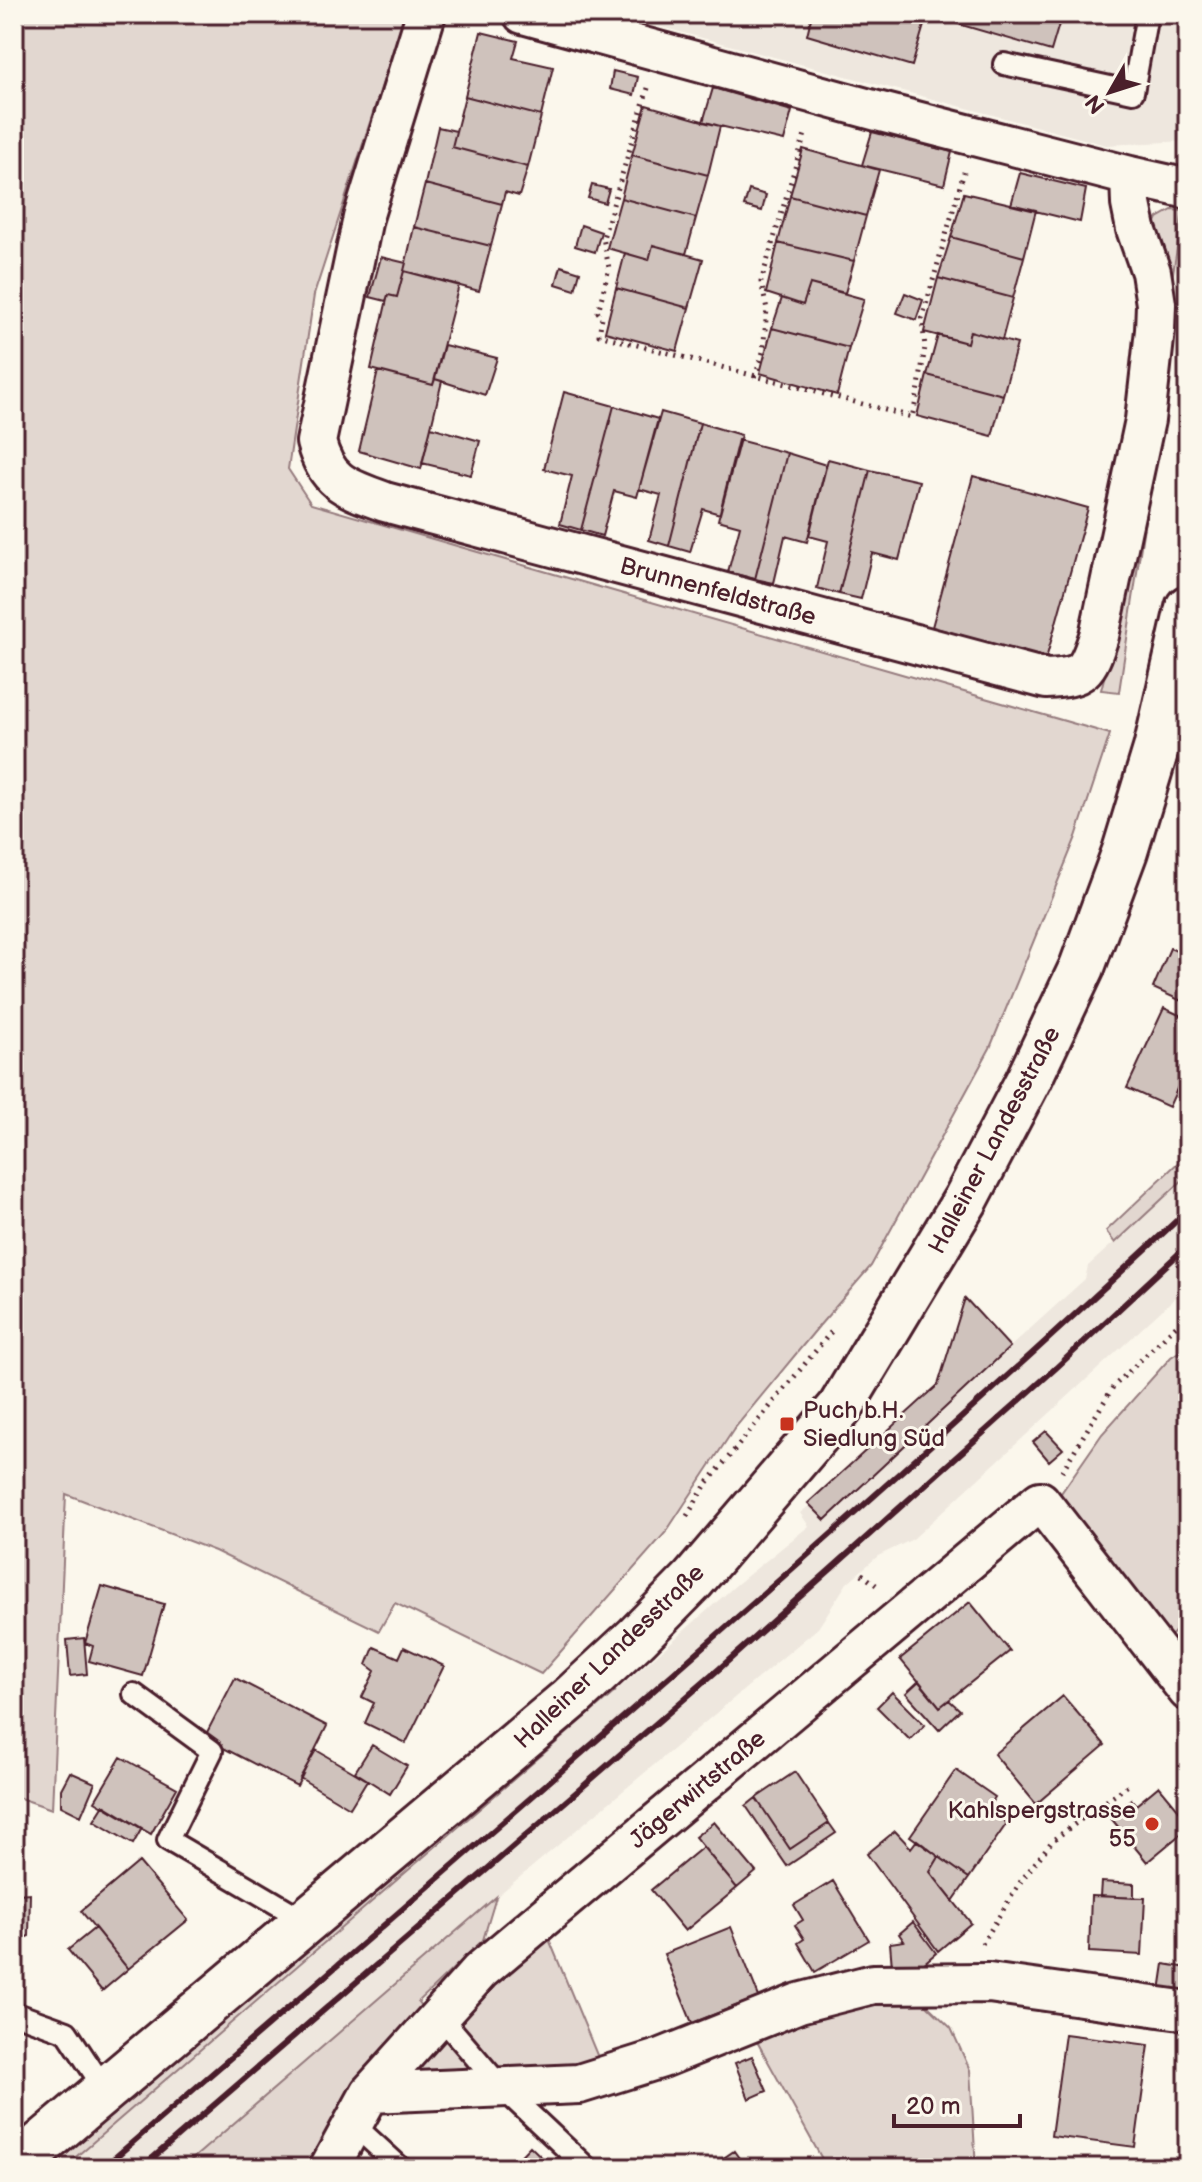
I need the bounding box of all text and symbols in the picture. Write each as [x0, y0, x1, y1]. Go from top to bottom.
north arrow [1070, 52, 1150, 132]
text: N [1080, 89, 1111, 119]
street label: Brunnenfeldstraße [617, 551, 819, 632]
street label: Halleiner Landesstraße [922, 1022, 1067, 1259]
place label: Puch b.H. Siedlung Süd [803, 1396, 945, 1453]
marker: Puch b.H. Siedlung Süd [778, 1415, 796, 1433]
street label: Halleiner Landesstraße [508, 1558, 710, 1755]
street label: Jägerwirtstraße [623, 1724, 771, 1855]
place label: Kahlspergstrasse 55 [948, 1796, 1136, 1853]
marker: Kahlspergstrasse 55 [1143, 1815, 1161, 1833]
scale bar [894, 2078, 1020, 2128]
text: 20 m [906, 2092, 961, 2121]

